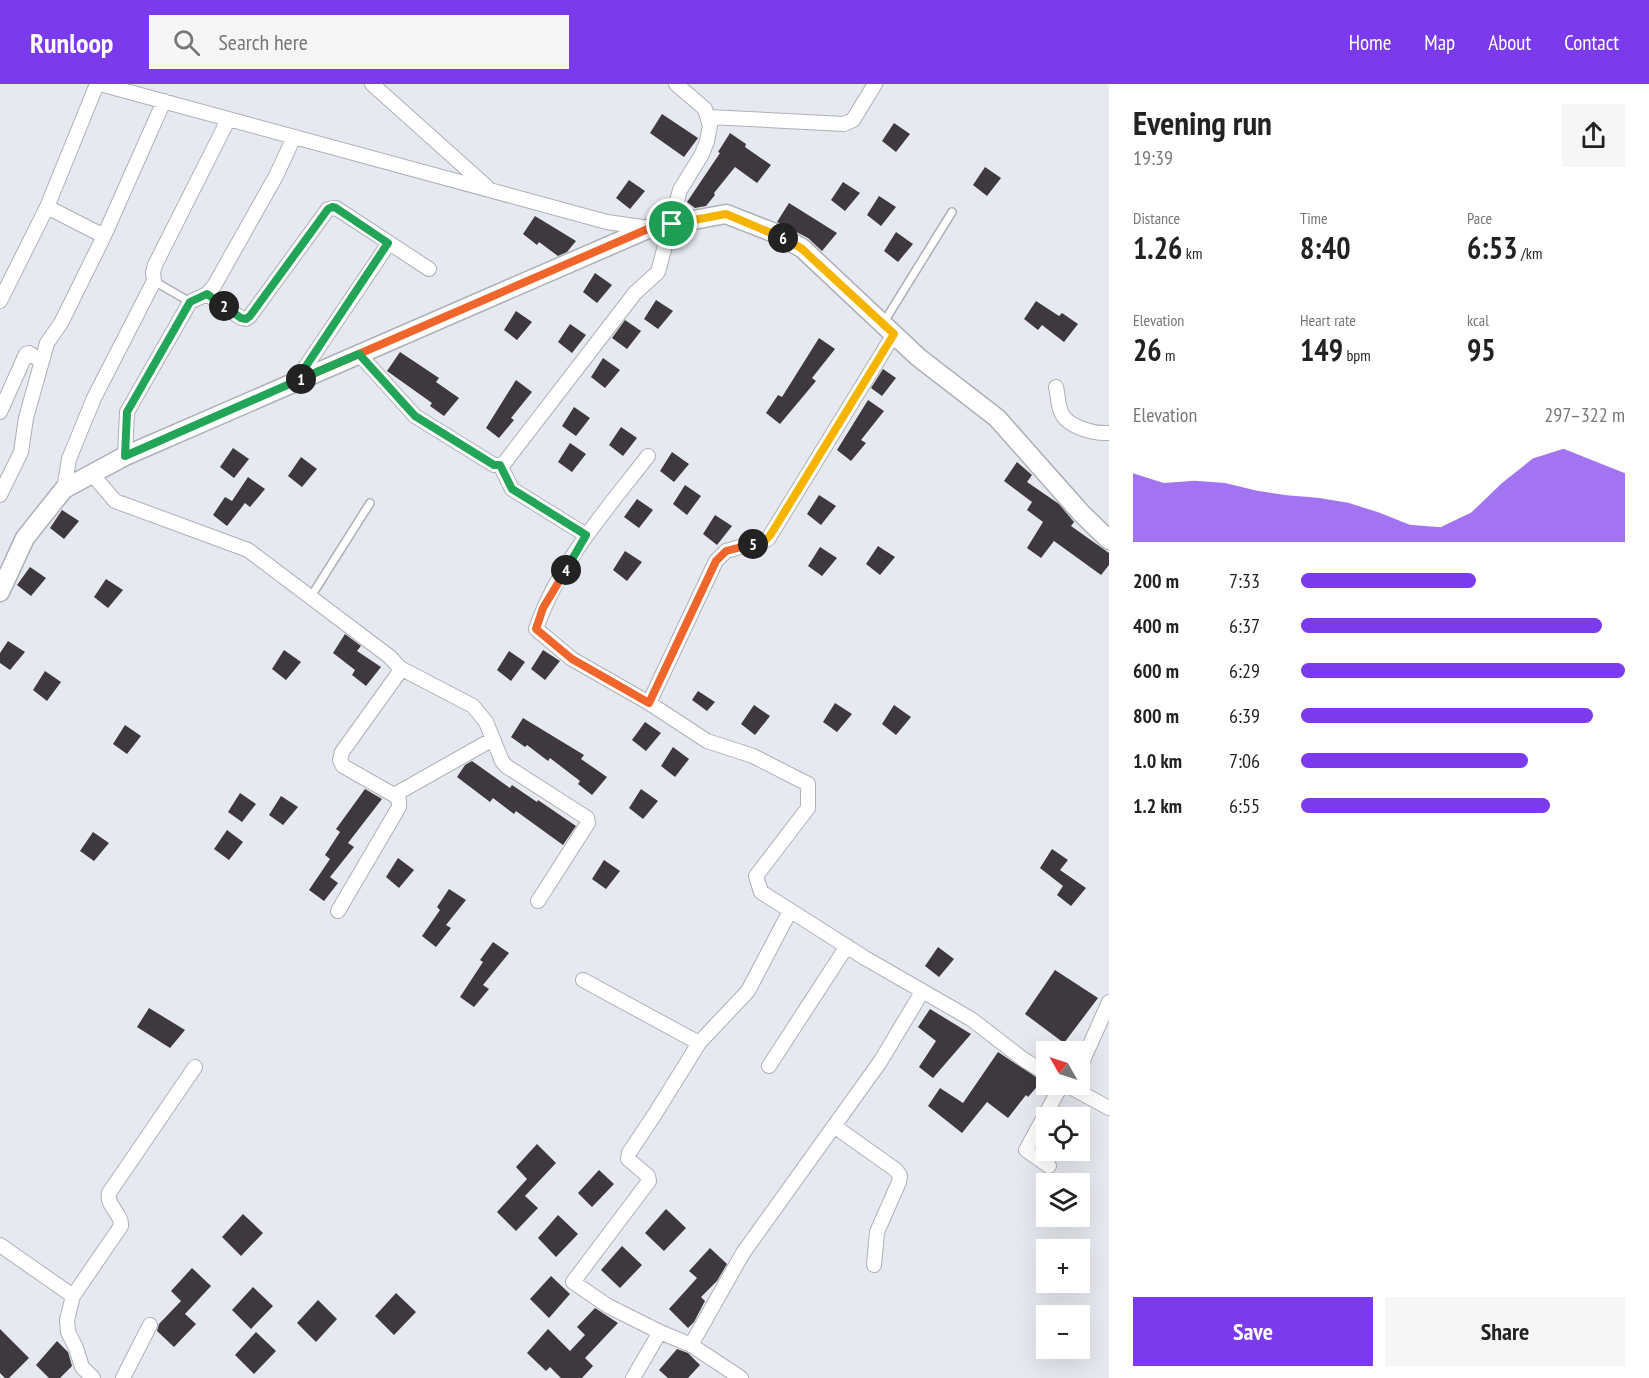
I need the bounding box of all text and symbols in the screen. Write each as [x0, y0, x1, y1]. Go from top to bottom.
search box [149, 15, 569, 69]
text: Runloop [30, 24, 113, 61]
icon: search [170, 26, 203, 59]
text: Search here [218, 28, 308, 56]
text: Home [1349, 29, 1391, 56]
text: Map [1424, 29, 1455, 56]
text: About [1488, 29, 1531, 56]
text: Contact [1564, 29, 1619, 56]
text: Evening run [1133, 101, 1272, 144]
button: share [1562, 104, 1625, 167]
text: 19:39 [1133, 145, 1173, 171]
pin [646, 198, 697, 249]
icon: arrive [655, 207, 688, 240]
text: Distance [1133, 208, 1180, 228]
text: Time [1300, 208, 1328, 228]
text: Pace [1467, 208, 1492, 228]
pin: 6 [768, 223, 798, 253]
text: 6 [779, 228, 787, 248]
text: 1.26 [1133, 228, 1182, 267]
text: 8:40 [1300, 228, 1351, 267]
text: 6:53 [1467, 228, 1518, 267]
text: km [1182, 243, 1202, 263]
text: /km [1518, 243, 1542, 263]
pin: 2 [209, 291, 239, 321]
text: 2 [220, 296, 228, 316]
text: Elevation [1133, 310, 1184, 330]
text: Heart rate [1300, 310, 1356, 330]
text: kcal [1467, 310, 1489, 330]
text: 26 [1133, 330, 1162, 369]
text: 149 [1300, 330, 1343, 369]
text: 95 [1467, 330, 1496, 369]
text: m [1162, 345, 1176, 365]
text: bpm [1343, 345, 1371, 365]
pin: 1 [286, 364, 316, 394]
text: 1 [297, 369, 305, 389]
text: Elevation [1133, 402, 1197, 428]
text: 297–322 m [1544, 402, 1625, 428]
pin: 5 [738, 529, 768, 559]
text: 5 [749, 534, 757, 554]
pin: 4 [551, 555, 581, 585]
text: 4 [562, 560, 570, 580]
text: 200 m [1133, 568, 1179, 594]
text: 7:33 [1229, 568, 1260, 594]
text: 400 m [1133, 613, 1179, 639]
text: 6:37 [1229, 613, 1260, 639]
text: 600 m [1133, 658, 1179, 684]
text: 6:29 [1229, 658, 1260, 684]
text: 800 m [1133, 703, 1179, 729]
text: 6:39 [1229, 703, 1260, 729]
text: 1.0 km [1133, 748, 1182, 774]
text: 7:06 [1229, 748, 1260, 774]
text: 1.2 km [1133, 793, 1182, 819]
text: 6:55 [1229, 793, 1260, 819]
north arrow [1036, 1041, 1090, 1095]
map controls [1036, 1041, 1090, 1359]
button: locate [1036, 1107, 1090, 1161]
button: layers [1036, 1173, 1090, 1227]
button: + [1036, 1239, 1090, 1293]
button: Save [1133, 1297, 1373, 1366]
button: Share [1385, 1297, 1625, 1366]
button: − [1036, 1305, 1090, 1359]

